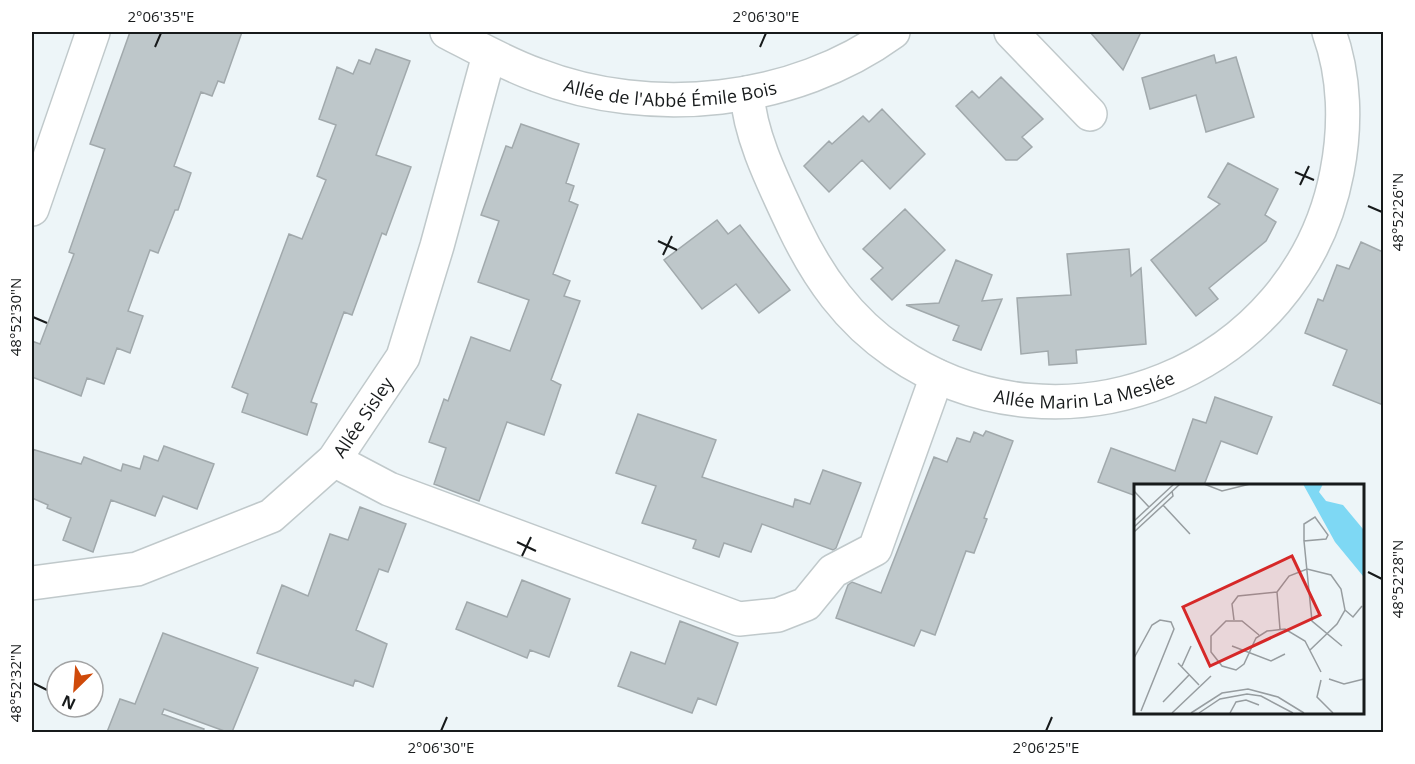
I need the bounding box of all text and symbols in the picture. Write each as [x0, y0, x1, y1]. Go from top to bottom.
text: 2°06'35"E [128, 6, 194, 26]
text: 2°06'30"E [733, 6, 799, 26]
street label: Allée de l'Abbé Émile Bois [561, 73, 779, 112]
text: 48°52'26"N [1387, 173, 1407, 251]
text: 48°52'30"N [5, 278, 25, 356]
street label: Allée Marin La Meslée [992, 365, 1178, 414]
street label: Allée Sisley [327, 371, 399, 462]
inset map [1134, 484, 1364, 713]
text: 48°52'28"N [1387, 540, 1407, 618]
text: 48°52'32"N [5, 644, 25, 722]
north arrow [45, 659, 105, 719]
text: N [58, 690, 79, 715]
text: 2°06'30"E [408, 737, 474, 757]
text: 2°06'25"E [1013, 737, 1079, 757]

